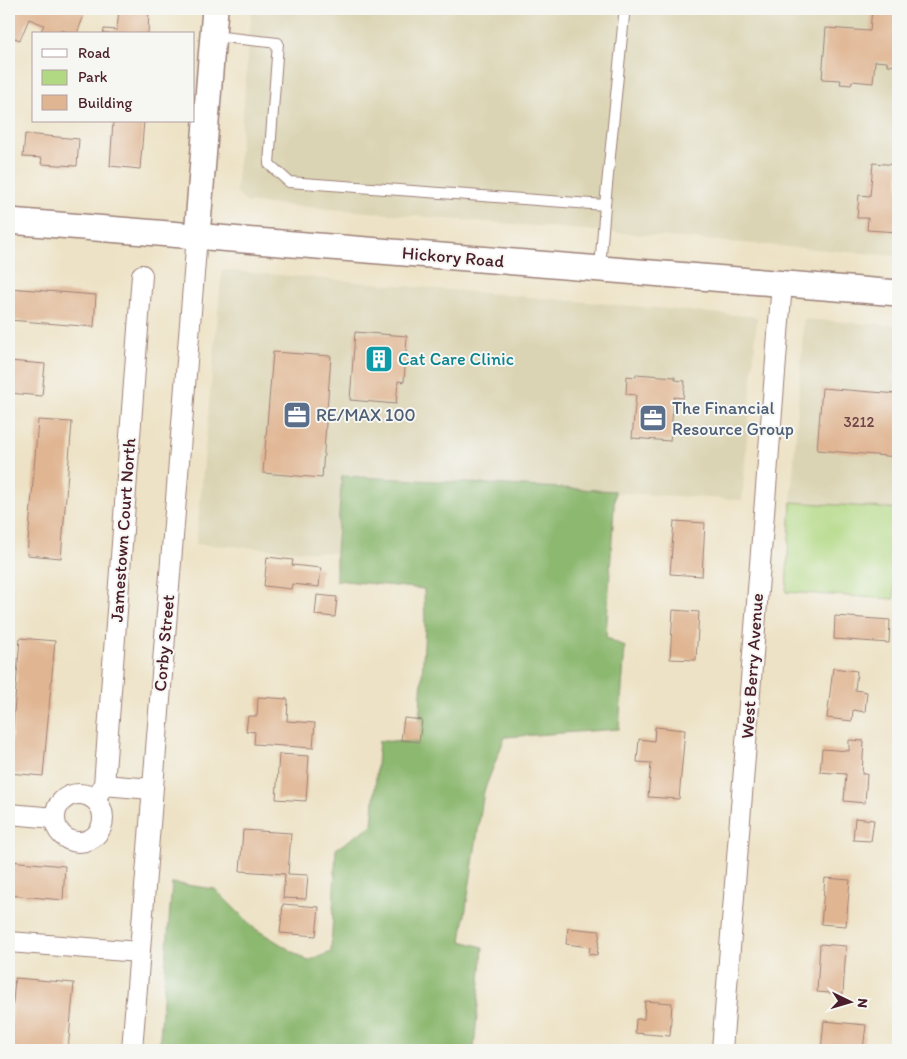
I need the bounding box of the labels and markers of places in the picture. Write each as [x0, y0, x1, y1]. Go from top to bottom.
building icon: Cat Care Clinic [364, 344, 394, 374]
place label: Cat Care Clinic [398, 348, 514, 370]
place label: The Financial Resource Group [672, 397, 794, 440]
office icon: RE/MAX 100 [282, 400, 312, 430]
office icon: The Financial Resource Group [638, 403, 668, 433]
place label: RE/MAX 100 [316, 404, 416, 426]

